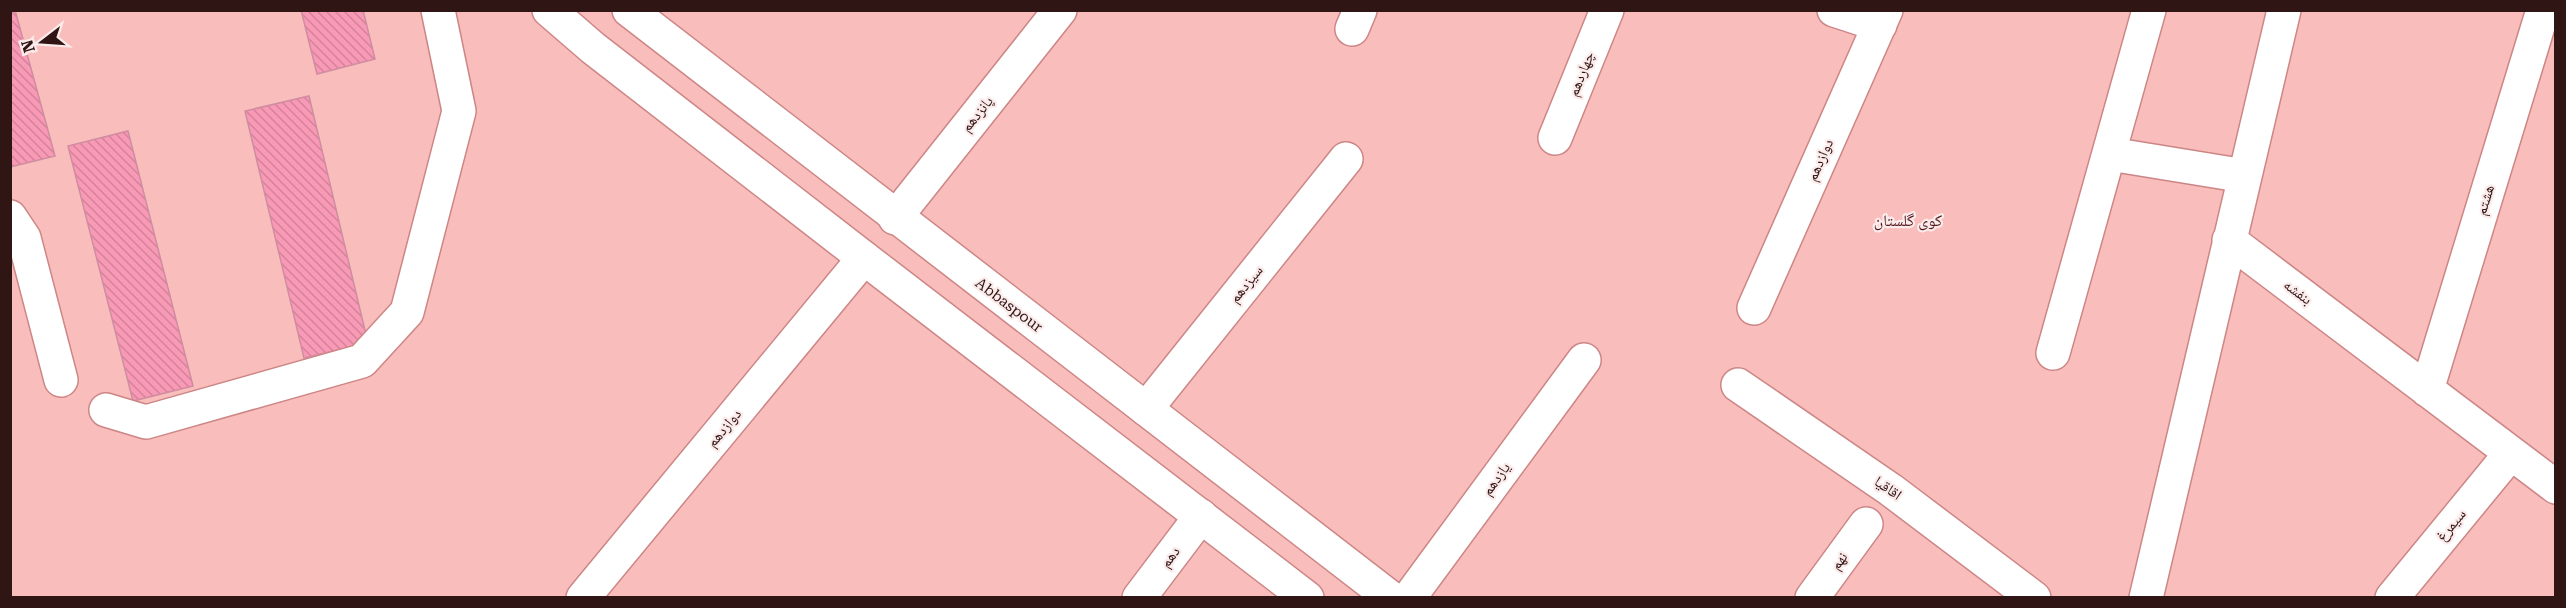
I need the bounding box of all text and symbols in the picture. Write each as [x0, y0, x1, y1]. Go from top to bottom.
north arrow [12, 12, 72, 72]
text: N [17, 38, 39, 55]
street label: چهاردهم [1564, 49, 1599, 99]
street label: پانزدهم [957, 92, 998, 136]
street label: دوازدهم [1803, 136, 1838, 184]
street label: هشتم [2472, 183, 2499, 218]
district label: کوی گلستان [1874, 211, 1943, 231]
street label: سیزدهم [1225, 262, 1267, 307]
street label: Abbaspour [972, 274, 1046, 336]
street label: بنفشه [2280, 275, 2316, 309]
street label: دوازدهم [703, 405, 746, 451]
street label: یازدهم [1478, 459, 1515, 500]
street label: اقاقیا [1871, 472, 1905, 504]
street label: سیمرغ [2432, 505, 2470, 545]
street label: دهم [1156, 543, 1185, 572]
street label: نهم [1826, 549, 1852, 574]

